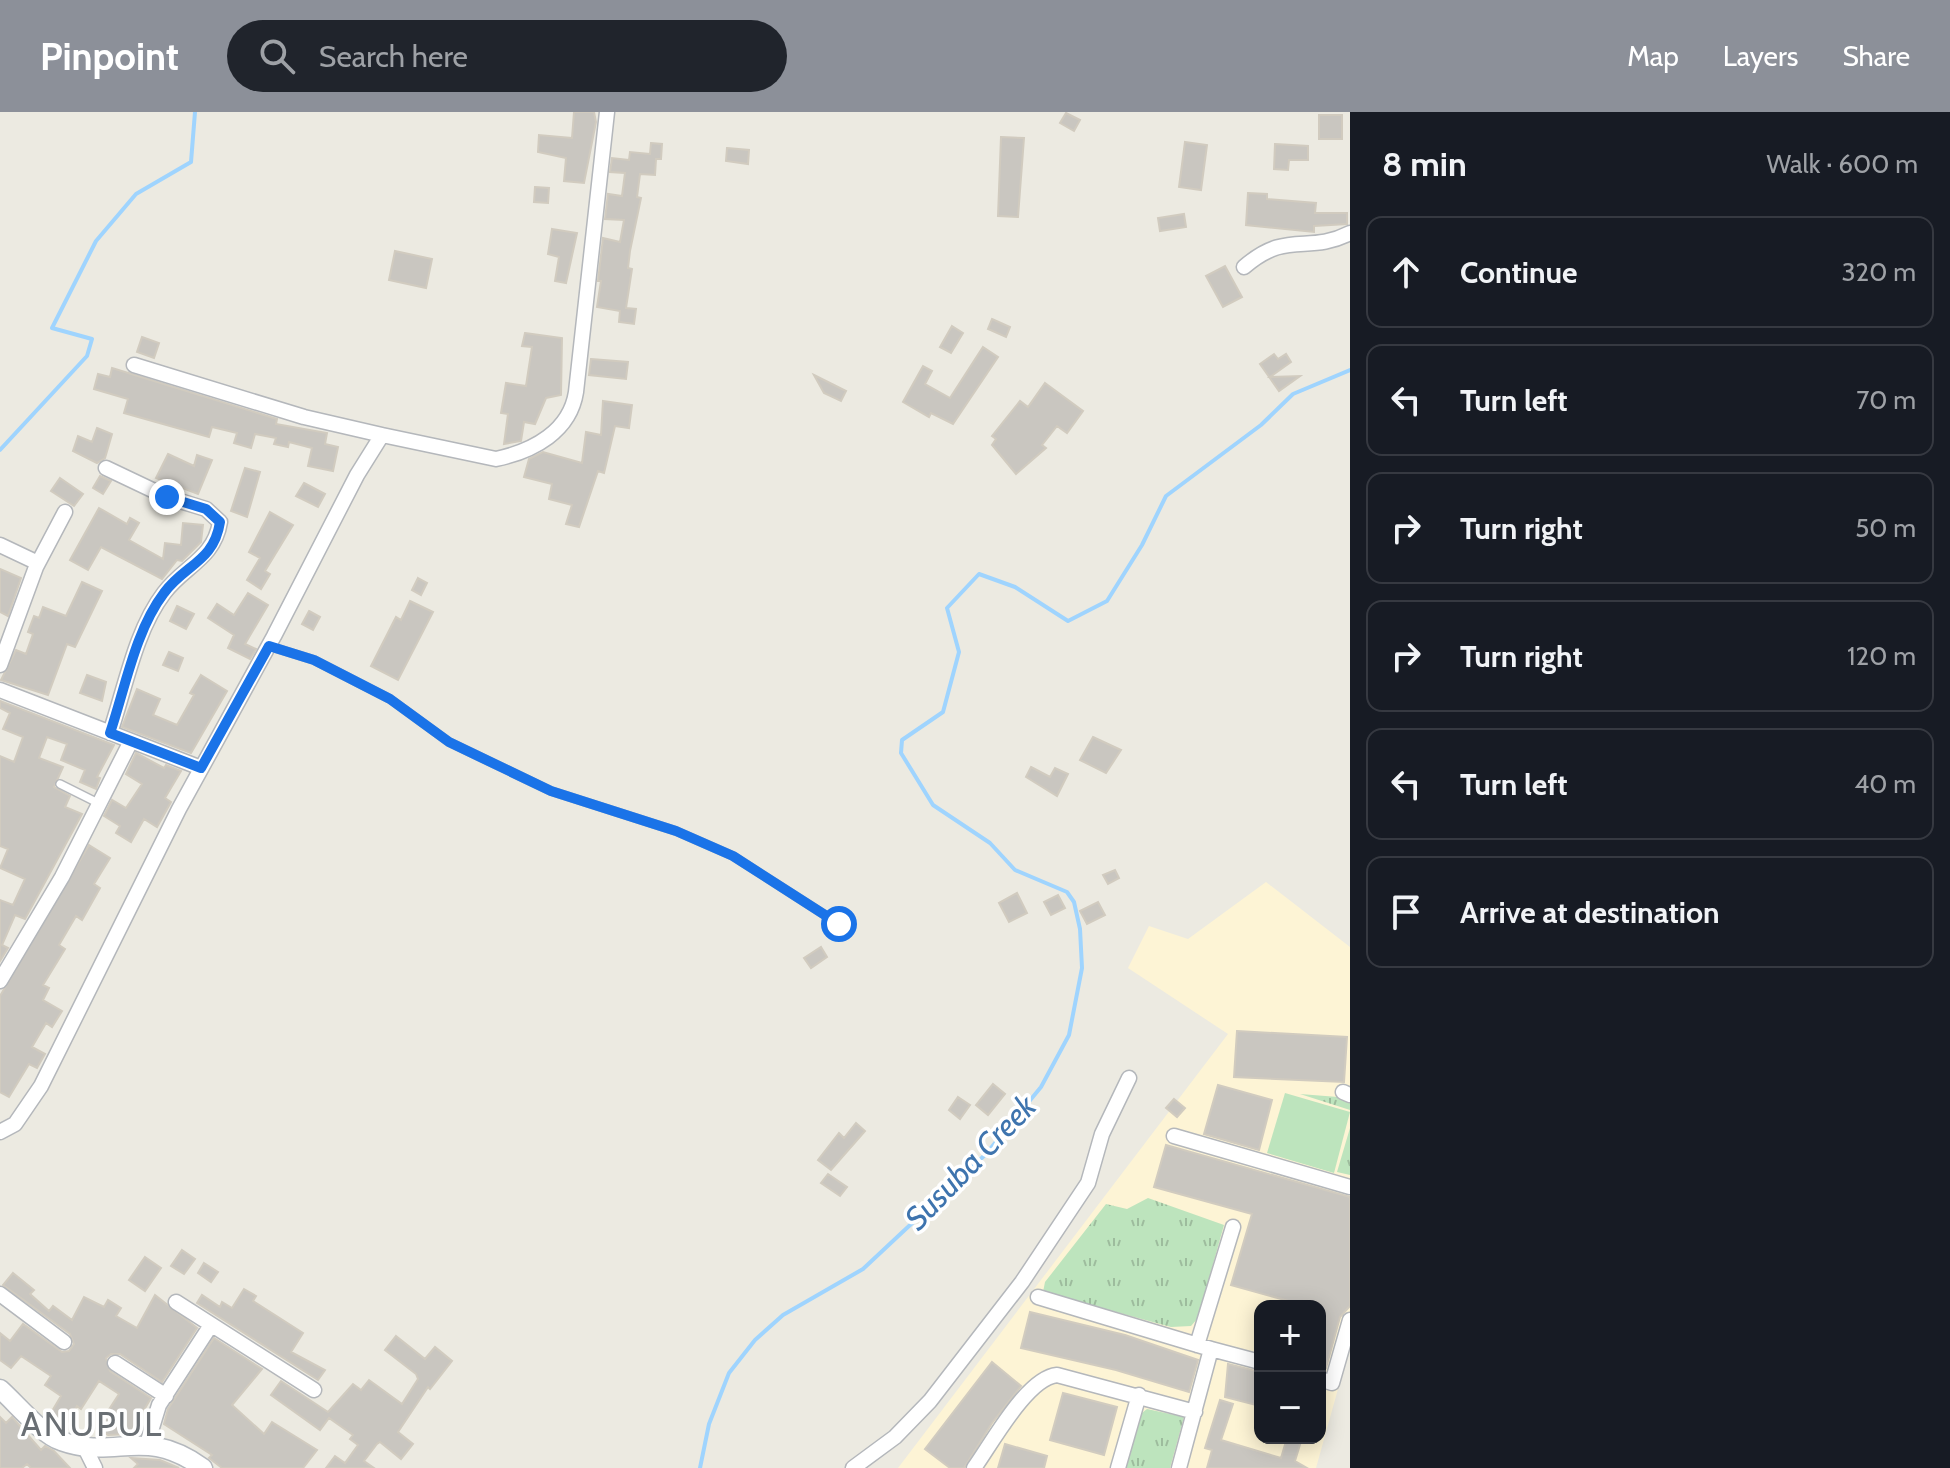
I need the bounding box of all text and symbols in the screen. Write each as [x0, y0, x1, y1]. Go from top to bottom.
search box [227, 20, 787, 92]
text: Pinpoint [40, 33, 179, 80]
icon: search [255, 34, 299, 78]
text: Search here [319, 38, 468, 75]
text: Map [1627, 39, 1679, 73]
text: Layers [1723, 39, 1798, 73]
text: Share [1842, 39, 1910, 73]
text: 8 min [1382, 143, 1467, 185]
text: Walk · 600 m [1767, 148, 1918, 180]
icon: ahead [1384, 250, 1428, 294]
text: Continue [1460, 254, 1577, 291]
text: 320 m [1842, 256, 1916, 288]
icon: left [1384, 378, 1428, 422]
text: Turn left [1460, 382, 1568, 419]
text: 70 m [1856, 384, 1916, 416]
route end [149, 479, 185, 515]
icon: right [1384, 506, 1428, 550]
text: Turn right [1460, 510, 1583, 547]
text: 50 m [1855, 512, 1916, 544]
icon: right [1384, 634, 1428, 678]
text: Turn right [1460, 638, 1583, 675]
text: 120 m [1847, 640, 1916, 672]
icon: left [1384, 762, 1428, 806]
text: Turn left [1460, 766, 1568, 803]
text: 40 m [1854, 768, 1916, 800]
icon: arrive [1384, 890, 1428, 934]
text: Arrive at destination [1460, 894, 1720, 931]
route start [821, 906, 857, 942]
water label: Susuba Creek [896, 1086, 1045, 1237]
map controls [1254, 1300, 1326, 1444]
button: + [1254, 1300, 1326, 1372]
button: − [1254, 1372, 1326, 1444]
district label: ANUPUL [21, 1403, 163, 1445]

